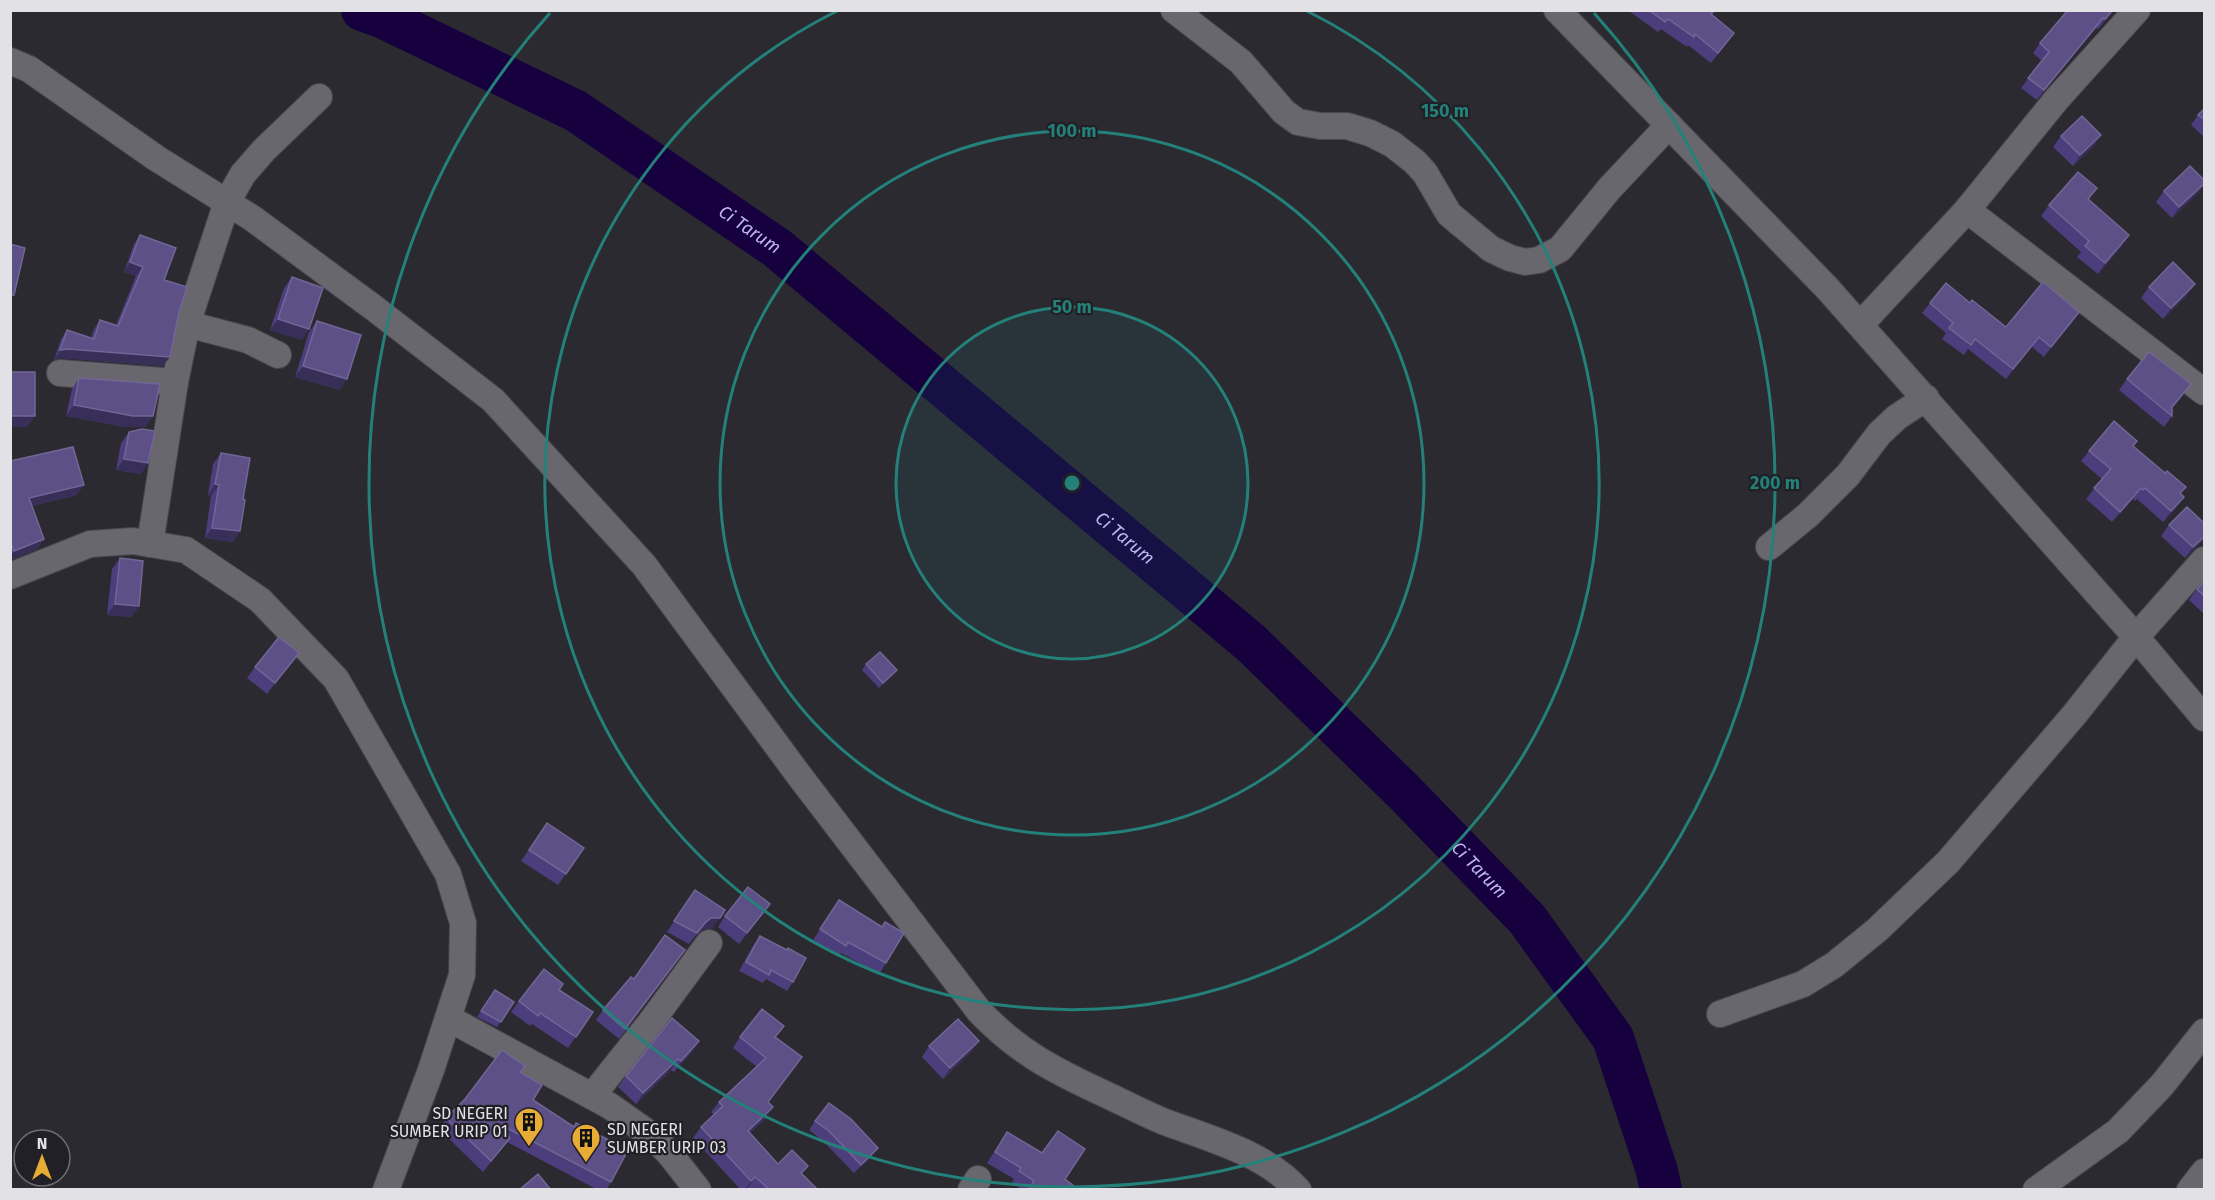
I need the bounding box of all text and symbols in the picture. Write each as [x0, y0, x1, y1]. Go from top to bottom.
text: 150 m [1421, 100, 1469, 122]
text: 100 m [1048, 120, 1096, 142]
water label: Ci Tarum [714, 200, 785, 258]
text: 50 m [1052, 296, 1092, 318]
text: 200 m [1750, 472, 1800, 494]
centre of rings [1062, 473, 1082, 493]
water label: Ci Tarum [1091, 507, 1159, 569]
water label: Ci Tarum [1447, 837, 1512, 903]
place label: SD NEGERI SUMBER URIP 01 [390, 1104, 508, 1141]
building icon: SD NEGERI SUMBER URIP 01 [513, 1106, 545, 1148]
place label: SD NEGERI SUMBER URIP 03 [607, 1120, 726, 1157]
building icon: SD NEGERI SUMBER URIP 03 [570, 1122, 602, 1164]
north arrow [12, 1128, 72, 1188]
text: N [37, 1134, 47, 1153]

